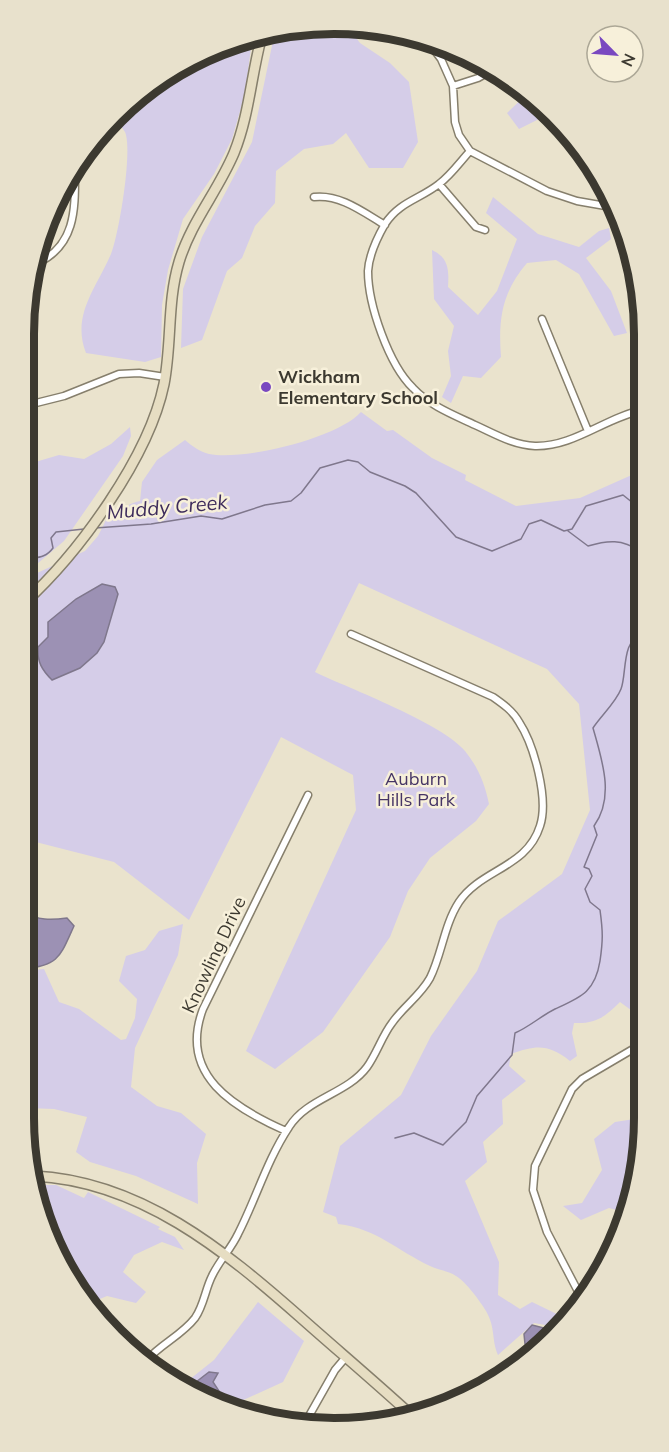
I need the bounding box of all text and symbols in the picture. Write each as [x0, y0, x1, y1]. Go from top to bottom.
north arrow [585, 24, 645, 84]
text: N [617, 51, 640, 70]
place label: Wickham Elementary School [278, 365, 438, 409]
marker: Wickham Elementary School [259, 380, 273, 394]
water label: Muddy Creek [105, 489, 229, 524]
park label: Auburn Hills Park [377, 767, 456, 811]
street label: Knowling Drive [177, 893, 251, 1017]

